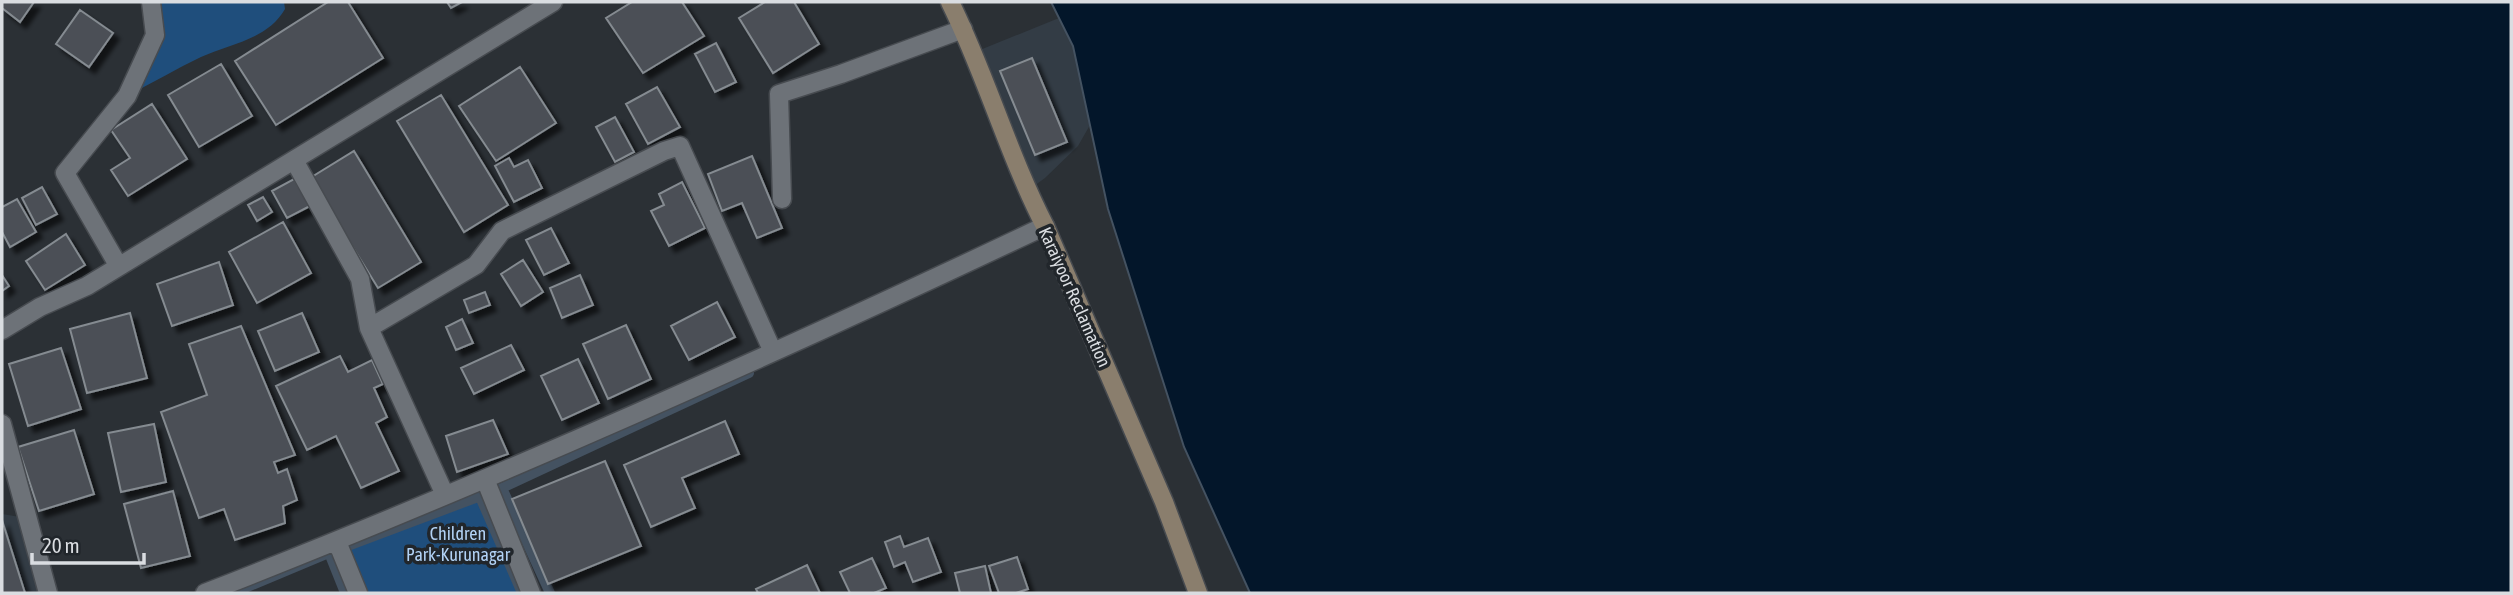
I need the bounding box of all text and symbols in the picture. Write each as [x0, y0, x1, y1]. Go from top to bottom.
street label: Karaiyoor Reclamation [1035, 224, 1115, 370]
scale bar [32, 522, 144, 566]
park label: Children Park-Kurunagar [406, 523, 511, 565]
text: 20 m [42, 533, 80, 557]

